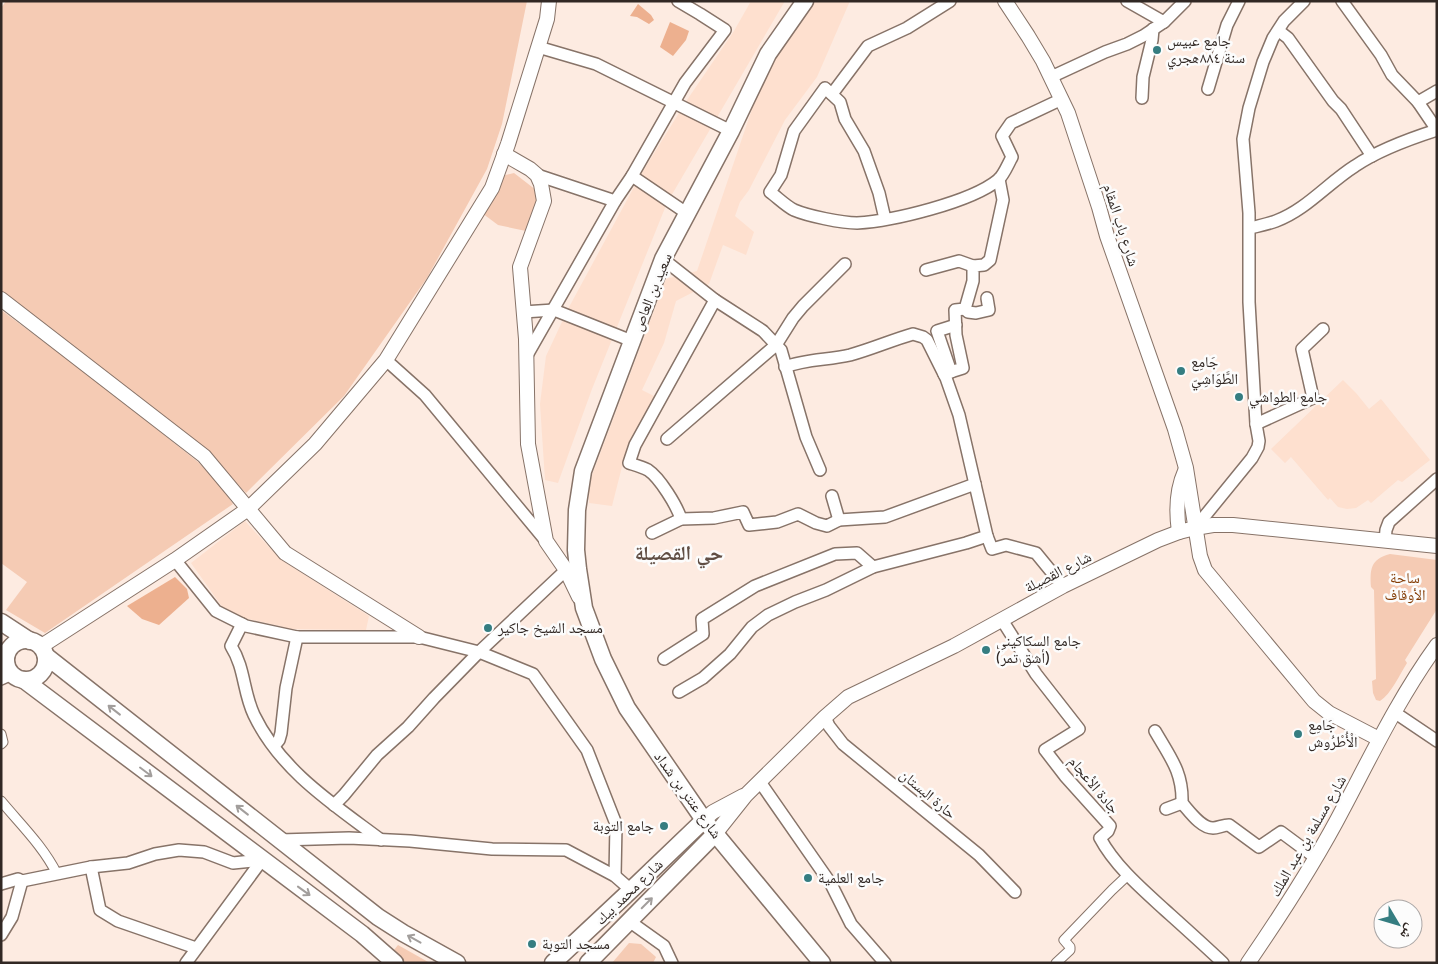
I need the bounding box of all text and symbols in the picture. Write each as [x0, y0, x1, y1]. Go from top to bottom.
place label: جامع عبيس سنة ٨٨٤هجري [1167, 32, 1245, 70]
marker: جامع عبيس سنة ٨٨٤هجري [1151, 44, 1163, 56]
street label: شارع باب المقام [1098, 181, 1143, 269]
street label: سعيد بن العاص [628, 250, 677, 334]
place label: جَامِع الطَّوَاشِيّ [1191, 353, 1238, 391]
marker: جَامِع الطَّوَاشِيّ [1175, 365, 1187, 377]
place label: جامع الطواشي [1249, 388, 1328, 409]
marker: جامع الطواشي [1233, 391, 1245, 403]
district label: حي القصيلة [635, 542, 723, 569]
street label: شارع القصيلة [1022, 547, 1095, 597]
park label: ساحة الأوقاف [1384, 569, 1426, 604]
place label: مسجد الشيخ جاكير [497, 619, 603, 638]
marker: مسجد الشيخ جاكير [482, 622, 494, 634]
place label: جامع السكاكيني (أشق تمر) [996, 632, 1081, 668]
marker: جامع السكاكيني (أشق تمر) [980, 644, 992, 656]
one-way arrow [107, 705, 121, 715]
place label: جَامِع الْأُطْرُوش [1308, 716, 1358, 752]
marker: جَامِع الْأُطْرُوش [1292, 728, 1304, 740]
street label: شارع عنتر بن شداد [650, 748, 726, 843]
street label: جادة الأعجام [1064, 753, 1124, 818]
street label: حارة البستان [895, 765, 960, 824]
one-way arrow [139, 767, 152, 778]
street label: شارع مسلمة بن عبد الملك [1266, 772, 1351, 900]
one-way arrow [236, 805, 249, 816]
place label: جامع التوبة [593, 817, 654, 836]
marker: جامع التوبة [658, 820, 670, 832]
street label: شارع محمد بيك [591, 855, 667, 929]
place label: جامع العلمية [818, 869, 885, 888]
marker: جامع العلمية [802, 872, 814, 884]
one-way arrow [297, 886, 311, 896]
one-way arrow [641, 897, 653, 909]
north arrow [1373, 899, 1423, 949]
text: ش [1396, 921, 1419, 943]
one-way arrow [407, 934, 421, 944]
place label: مسجد التوبة [542, 935, 610, 953]
marker: مسجد التوبة [526, 938, 538, 950]

